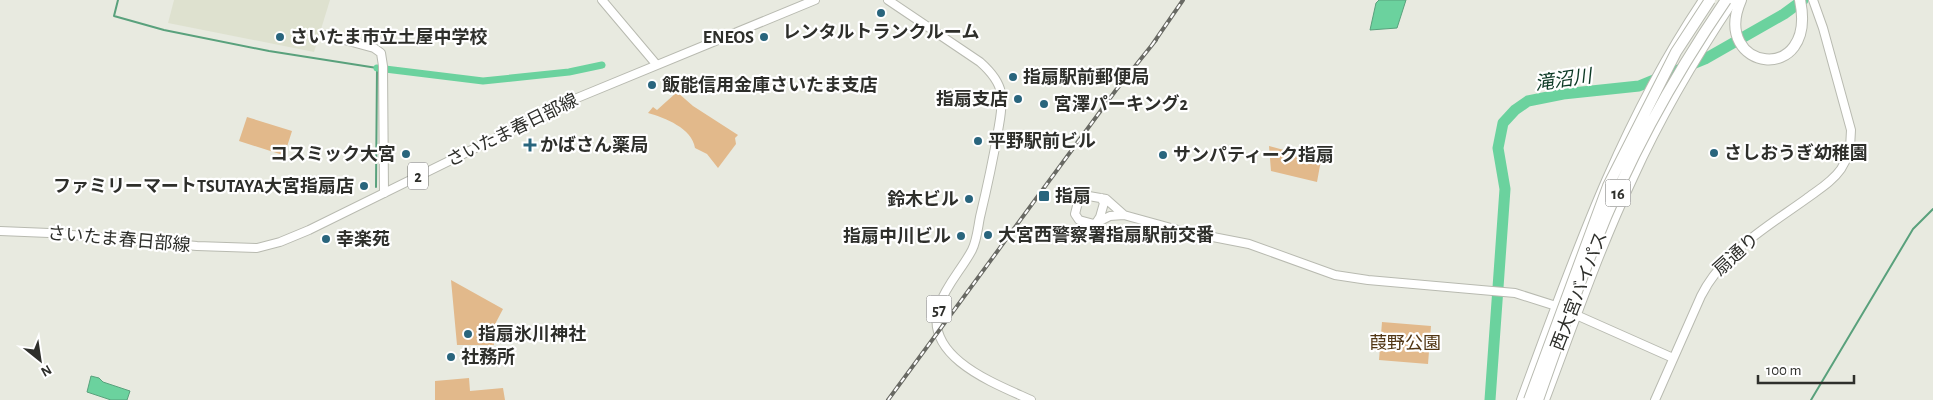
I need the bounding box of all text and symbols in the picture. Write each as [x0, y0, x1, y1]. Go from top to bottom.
marker: レンタルトランクルーム [875, 7, 887, 19]
place label: レンタルトランクルーム [783, 23, 979, 42]
place label: さいたま市立土屋中学校 [290, 27, 487, 47]
place label: ENEOS [703, 29, 754, 47]
marker: さいたま市立土屋中学校 [274, 31, 286, 43]
marker: ENEOS [758, 31, 770, 43]
water label: 滝沼川 [1534, 66, 1595, 94]
place label: 指扇駅前郵便局 [1023, 67, 1149, 87]
marker: 指扇駅前郵便局 [1007, 71, 1019, 83]
place label: 飯能信用金庫さいたま支店 [662, 75, 877, 95]
marker: 飯能信用金庫さいたま支店 [646, 79, 658, 91]
place label: 指扇支店 [936, 89, 1008, 109]
street label: さいたま春日部線 [443, 90, 581, 170]
marker: 指扇支店 [1012, 93, 1024, 105]
place label: 宮澤パーキング2 [1054, 94, 1188, 114]
marker: 宮澤パーキング2 [1038, 98, 1050, 110]
place label: 平野駅前ビル [988, 131, 1096, 151]
place label: かばさん薬局 [540, 135, 648, 155]
marker: 平野駅前ビル [972, 135, 984, 147]
marker: かばさん薬局 [524, 139, 536, 151]
place label: さしおうぎ幼稚園 [1724, 143, 1868, 163]
place label: コスミック大宮 [270, 145, 396, 164]
place label: サンパティーク指扇 [1173, 145, 1334, 165]
marker: さしおうぎ幼稚園 [1708, 147, 1720, 159]
marker: コスミック大宮 [400, 148, 412, 160]
marker: サンパティーク指扇 [1157, 149, 1169, 161]
road number: 2 [408, 162, 428, 190]
place label: ファミリーマートTSUTAYA大宮指扇店 [53, 176, 354, 196]
marker: ファミリーマートTSUTAYA大宮指扇店 [358, 180, 370, 192]
road number: 16 [1606, 180, 1630, 207]
place label: 指扇 [1055, 186, 1091, 206]
place label: 鈴木ビル [887, 189, 959, 209]
marker: 指扇 [1037, 189, 1051, 203]
marker: 鈴木ビル [963, 193, 975, 205]
street label: さいたま春日部線 [47, 223, 191, 255]
place label: 大宮西警察署指扇駅前交番 [998, 225, 1214, 245]
place label: 指扇中川ビル [843, 226, 951, 246]
place label: 幸楽苑 [336, 229, 390, 249]
marker: 大宮西警察署指扇駅前交番 [982, 229, 994, 241]
street label: 西大宮バイパス [1548, 229, 1611, 353]
street label: 扇通り [1710, 229, 1763, 279]
marker: 指扇中川ビル [955, 230, 967, 242]
marker: 幸楽苑 [320, 233, 332, 245]
road number: 57 [926, 296, 952, 322]
place label: 指扇氷川神社 [478, 324, 586, 344]
marker: 指扇氷川神社 [462, 328, 474, 340]
park label: 葭野公園 [1369, 334, 1441, 353]
north arrow [15, 335, 65, 385]
place label: 社務所 [461, 347, 515, 367]
marker: 社務所 [445, 351, 457, 363]
scale bar [1758, 352, 1854, 384]
text: N [38, 362, 54, 379]
text: 100 m [1766, 363, 1801, 378]

